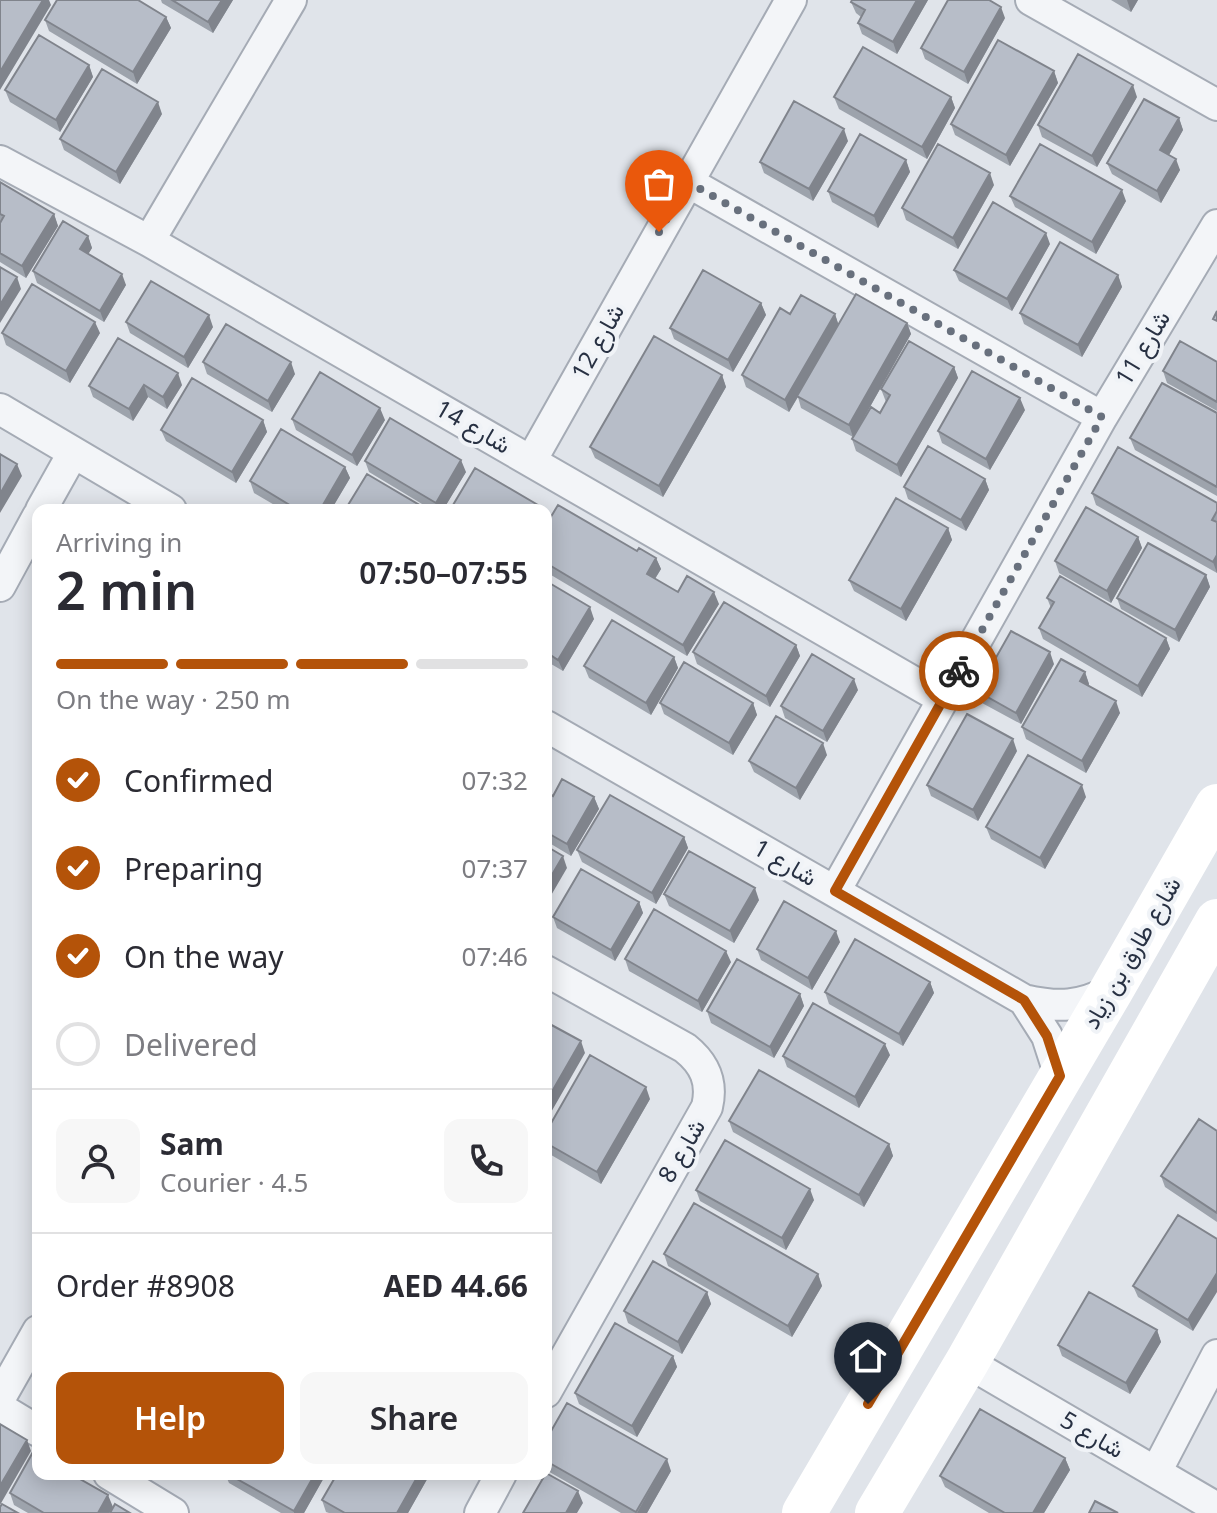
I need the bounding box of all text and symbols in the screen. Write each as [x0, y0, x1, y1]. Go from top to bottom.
pin [625, 150, 693, 232]
icon: bag [637, 162, 681, 206]
street label: شارع 12 [562, 297, 632, 386]
street label: شارع 11 [1106, 304, 1178, 391]
street label: شارع 14 [429, 391, 518, 461]
text: Arriving in [56, 524, 182, 560]
text: 07:50–07:55 [359, 552, 528, 593]
text: 2 min [56, 554, 197, 625]
courier [919, 631, 999, 711]
icon: bike [937, 649, 981, 693]
text: On the way · 250 m [56, 681, 290, 717]
icon: check [56, 758, 100, 802]
text: Confirmed [124, 760, 274, 801]
text: 07:32 [462, 762, 528, 798]
street label: شارع 1 [747, 830, 824, 894]
icon: check [56, 846, 100, 890]
text: Preparing [124, 848, 263, 889]
text: 07:37 [462, 850, 528, 886]
street label: شارع طارق بن زياد [1074, 870, 1189, 1035]
icon: check [56, 934, 100, 978]
text: On the way [124, 936, 284, 977]
text: 07:46 [462, 938, 528, 974]
text: Delivered [124, 1024, 258, 1065]
street label: شارع 8 [649, 1112, 713, 1189]
button: person [56, 1119, 140, 1203]
button: phone [444, 1119, 528, 1203]
text: Sam [160, 1123, 224, 1164]
text: Courier · 4.5 [160, 1164, 308, 1200]
text: Order #8908 [56, 1265, 235, 1306]
text: AED 44.66 [384, 1265, 528, 1306]
pin [834, 1322, 902, 1404]
icon: home [846, 1334, 890, 1378]
button: Help [56, 1372, 284, 1464]
button: Share [300, 1372, 528, 1464]
street label: شارع 5 [1054, 1402, 1131, 1466]

